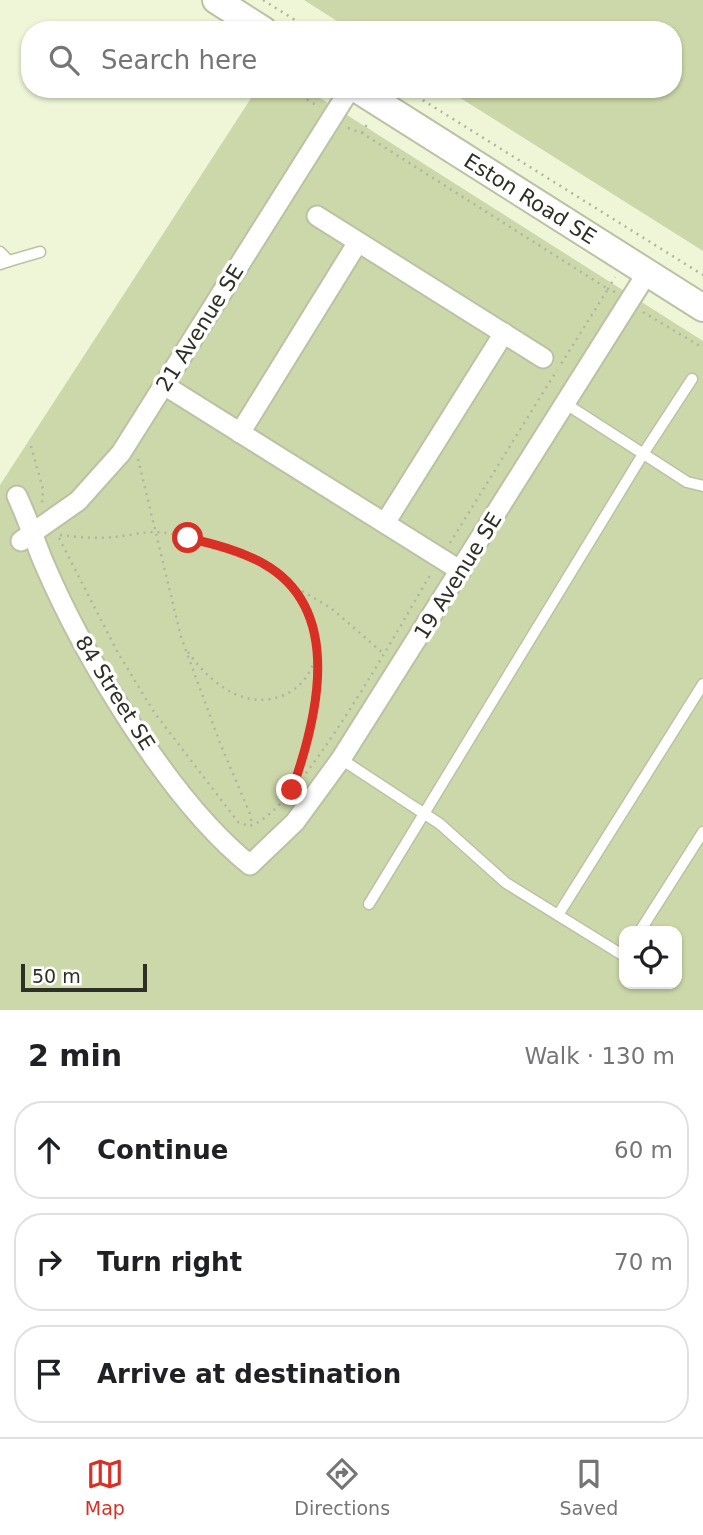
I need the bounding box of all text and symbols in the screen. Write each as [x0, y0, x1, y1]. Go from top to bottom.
search box [21, 21, 682, 98]
icon: search [45, 41, 83, 79]
text: Search here [101, 45, 257, 75]
street label: Eston Road SE [460, 149, 600, 249]
street label: 21 Avenue SE [151, 260, 249, 396]
street label: 19 Avenue SE [409, 508, 507, 644]
route start [172, 522, 203, 553]
street label: 84 Street SE [70, 631, 160, 755]
route end [276, 774, 307, 805]
map controls [619, 926, 682, 989]
button: locate [619, 926, 682, 989]
scale bar [21, 961, 147, 993]
text: 50 m [32, 965, 81, 987]
text: 2 min [28, 1038, 122, 1073]
text: Walk · 130 m [524, 1043, 675, 1069]
icon: ahead [30, 1131, 68, 1169]
text: Continue [97, 1135, 228, 1165]
text: 60 m [614, 1137, 673, 1163]
icon: right [30, 1243, 68, 1281]
text: Turn right [97, 1247, 242, 1277]
text: 70 m [614, 1249, 673, 1275]
icon: arrive [30, 1355, 68, 1393]
text: Arrive at destination [97, 1359, 401, 1389]
tab: Map [85, 1455, 125, 1519]
tab: Directions [294, 1455, 390, 1519]
tab: Saved [560, 1455, 618, 1519]

